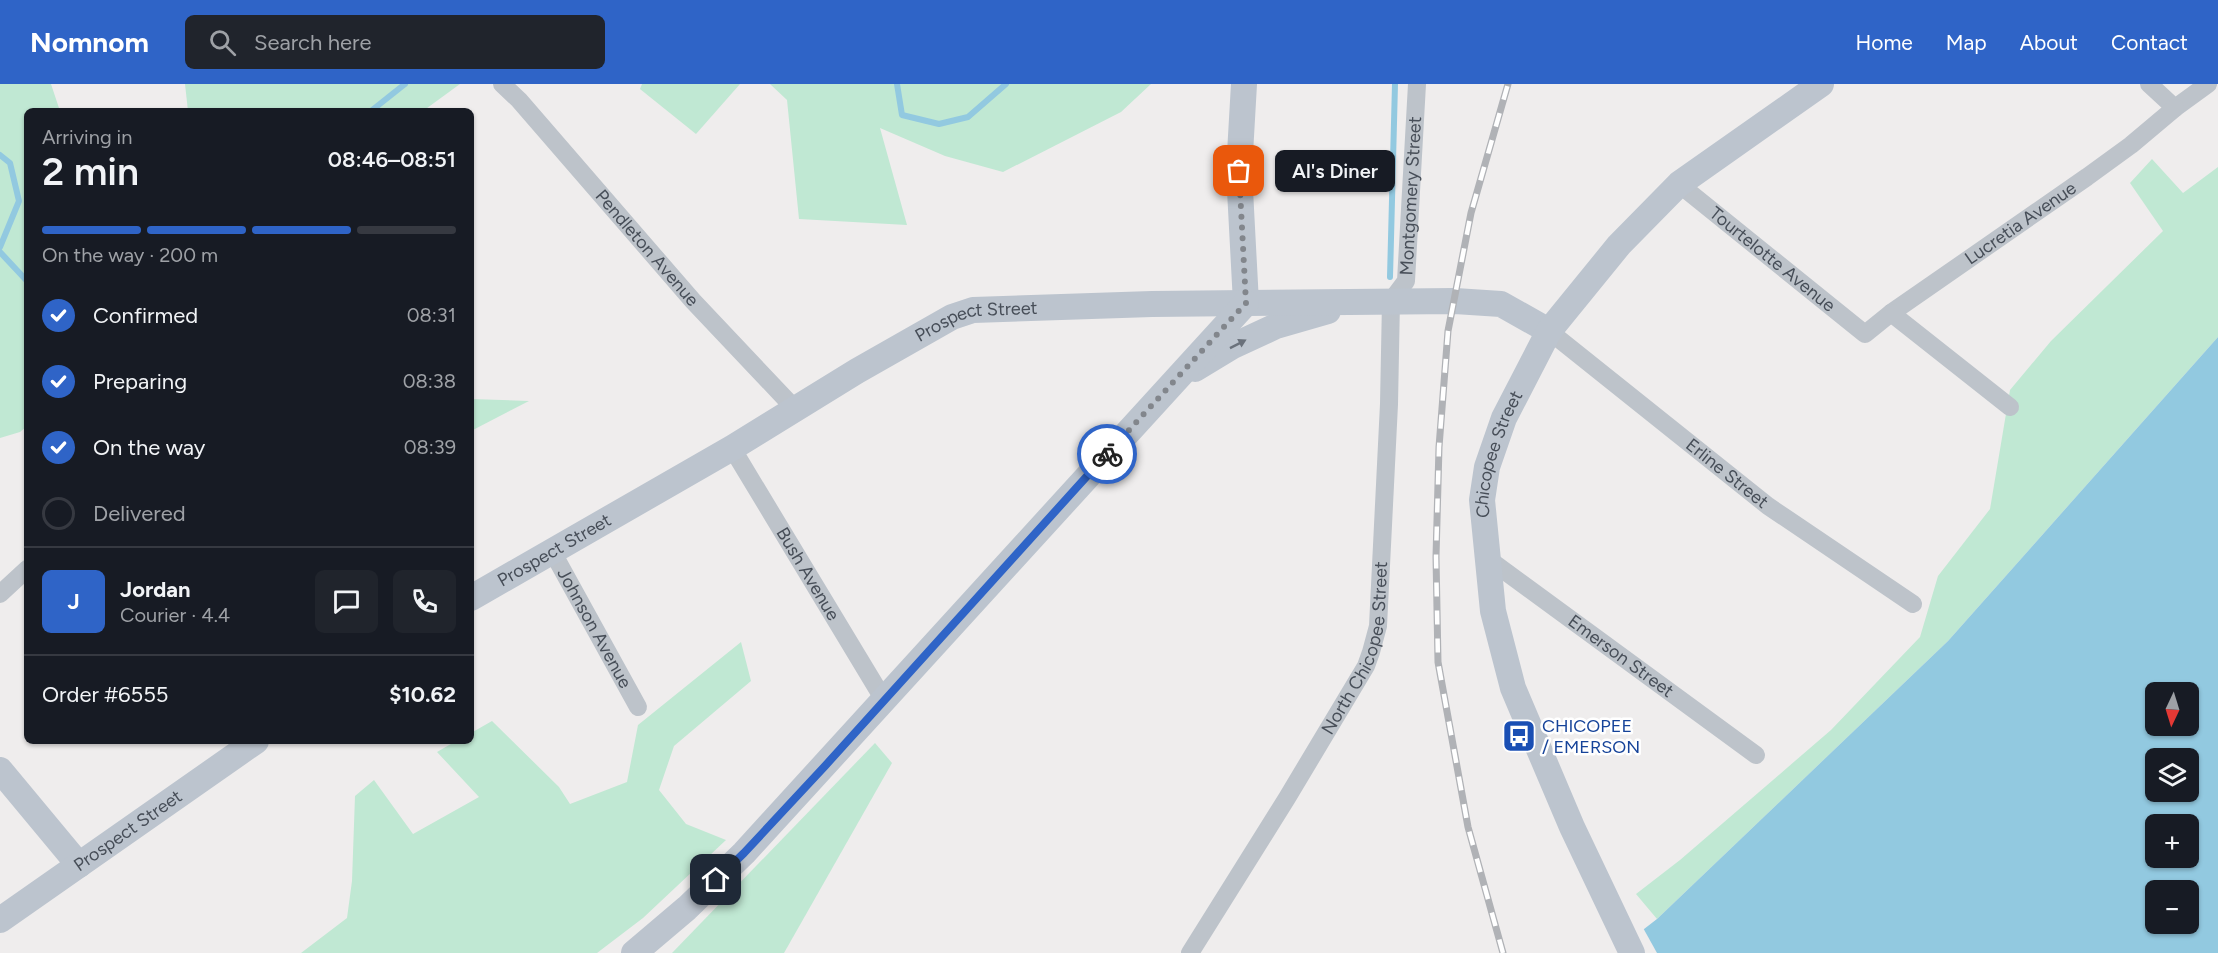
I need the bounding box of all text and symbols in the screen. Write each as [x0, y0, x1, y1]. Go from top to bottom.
search box [185, 15, 605, 69]
text: Nomnom [30, 25, 149, 59]
icon: search [206, 26, 239, 59]
text: Search here [254, 29, 371, 56]
text: Home [1856, 30, 1913, 55]
text: Map [1946, 30, 1987, 55]
text: About [2020, 30, 2078, 55]
text: Contact [2111, 30, 2188, 55]
street label: Montgomery Street [1395, 116, 1426, 276]
text: Arriving in [42, 125, 132, 149]
pin [1213, 145, 1264, 196]
text: 08:46–08:51 [328, 146, 456, 173]
text: 2 min [42, 148, 139, 195]
callout: Al's Diner [1275, 150, 1395, 192]
icon: bag [1222, 154, 1255, 187]
text: Al's Diner [1292, 159, 1378, 183]
street label: Lucretia Avenue [1961, 177, 2081, 269]
street label: Pendleton Avenue [591, 185, 704, 311]
street label: Tourtelotte Avenue [1705, 202, 1840, 317]
text: On the way · 200 m [42, 243, 218, 267]
street label: Prospect Street [911, 297, 1038, 347]
icon: check [42, 299, 75, 332]
text: Confirmed [93, 302, 198, 329]
text: 08:31 [407, 303, 456, 327]
one-way arrow [1229, 339, 1246, 349]
icon: check [42, 365, 75, 398]
text: Preparing [93, 368, 187, 395]
text: 08:38 [403, 369, 456, 393]
street label: Chicopee Street [1470, 387, 1527, 519]
courier [1077, 424, 1137, 484]
icon: check [42, 431, 75, 464]
text: On the way [93, 434, 205, 461]
street label: Erline Street [1681, 434, 1773, 513]
text: 08:39 [404, 435, 456, 459]
icon: bike [1091, 438, 1124, 471]
text: Delivered [93, 500, 186, 527]
street label: Prospect Street [494, 509, 615, 591]
street label: Bush Avenue [771, 523, 845, 625]
street label: North Chicopee Street [1317, 561, 1392, 738]
street label: Johnson Avenue [552, 564, 637, 692]
button: chat [315, 570, 378, 633]
button: phone [393, 570, 456, 633]
text: Jordan [120, 576, 191, 603]
text: J [67, 588, 80, 615]
text: Courier · 4.4 [120, 603, 230, 627]
street label: Emerson Street [1564, 610, 1678, 702]
text: Order #6555 [42, 681, 169, 708]
text: $10.62 [389, 681, 456, 708]
north arrow [2145, 682, 2199, 736]
map controls [2145, 682, 2199, 934]
place label: CHICOPEE / EMERSON [1542, 715, 1640, 758]
bus stop icon: CHICOPEE / EMERSON [1501, 718, 1537, 754]
button: layers [2145, 748, 2199, 802]
street label: Prospect Street [69, 785, 186, 876]
button: + [2145, 814, 2199, 868]
pin [690, 854, 741, 905]
icon: home [699, 863, 732, 896]
button: − [2145, 880, 2199, 934]

